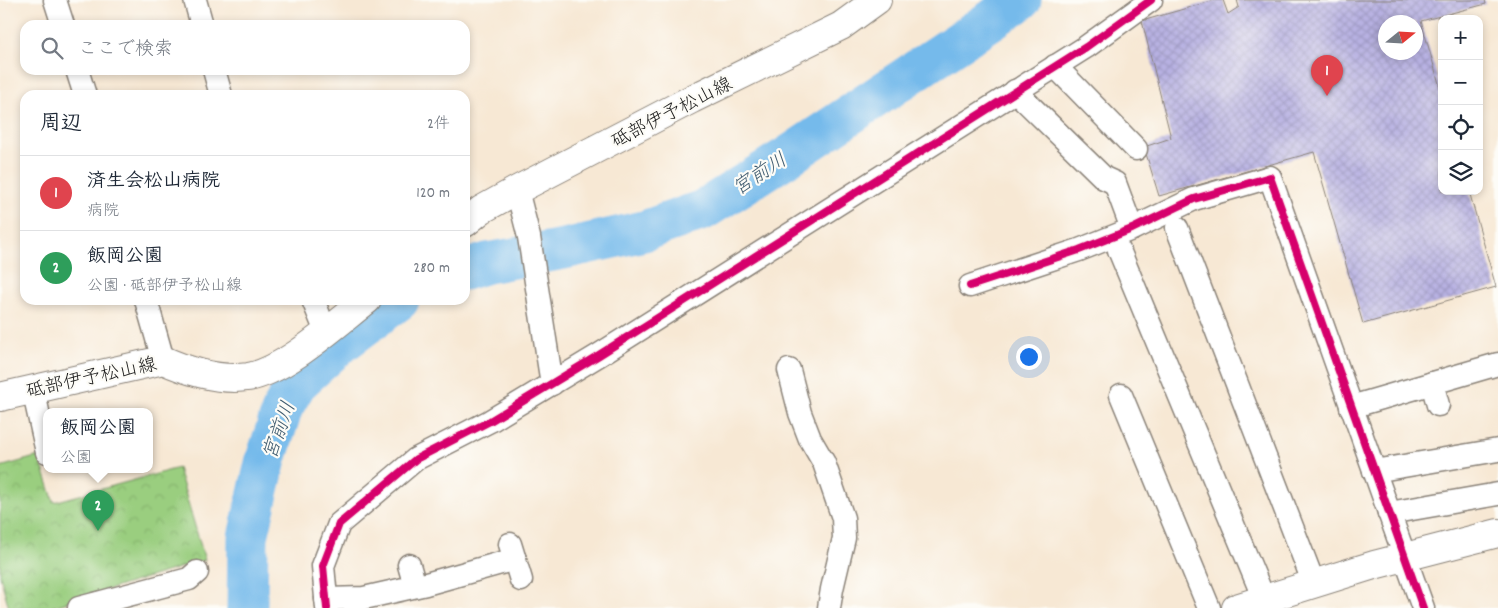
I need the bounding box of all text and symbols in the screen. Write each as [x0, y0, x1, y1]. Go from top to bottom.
north arrow [1378, 15, 1423, 60]
map controls [1438, 15, 1483, 195]
button: + [1438, 15, 1483, 60]
search box [20, 20, 470, 75]
icon: search [38, 34, 66, 62]
text: ここで検索 [78, 37, 173, 64]
pin: 1 [1311, 55, 1343, 96]
button: − [1438, 60, 1483, 105]
street label: 砥部伊予松山線 [607, 72, 738, 156]
button: locate [1438, 105, 1483, 150]
text: 周辺 [40, 110, 82, 140]
text: 2件 [427, 113, 450, 136]
water label: 宮前川 [728, 147, 793, 204]
button: layers [1438, 150, 1483, 195]
text: 済生会松山病院 [87, 169, 220, 196]
text: 1 [54, 182, 58, 205]
text: 120 m [416, 182, 450, 205]
text: 病院 [87, 200, 119, 223]
text: 飯岡公園 [87, 244, 163, 271]
text: 2 [53, 257, 60, 280]
text: 280 m [413, 257, 450, 280]
text: 公園 · 砥部伊予松山線 [87, 275, 242, 298]
your location [1016, 344, 1042, 370]
street label: 砥部伊予松山線 [24, 352, 160, 406]
water label: 宮前川 [257, 398, 304, 464]
popup [43, 408, 153, 473]
text: 飯岡公園 [60, 416, 136, 443]
text: 公園 [60, 447, 92, 470]
pin: 2 [82, 490, 114, 531]

